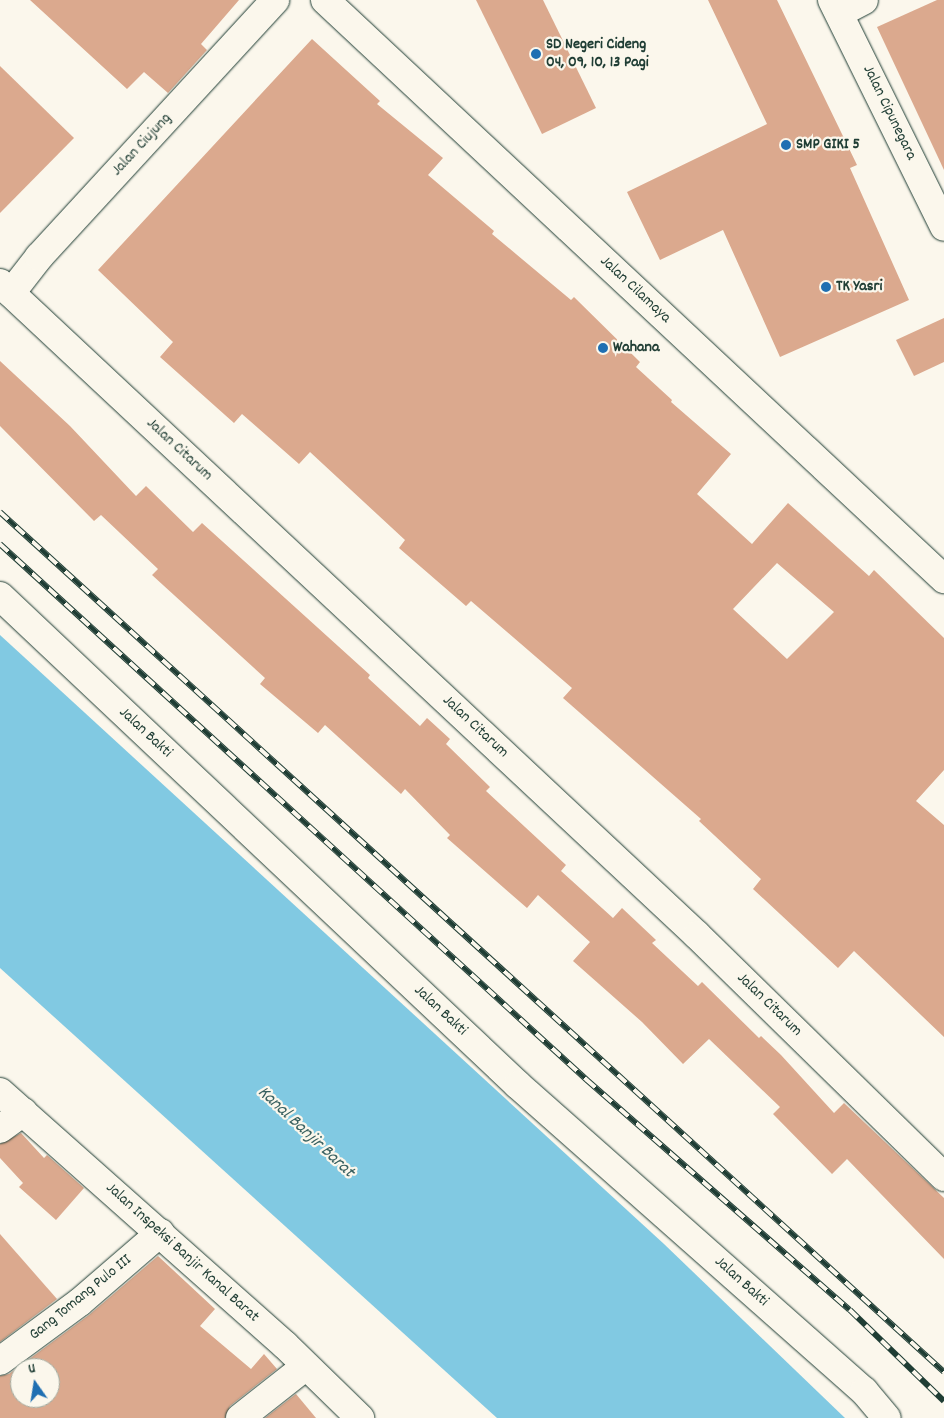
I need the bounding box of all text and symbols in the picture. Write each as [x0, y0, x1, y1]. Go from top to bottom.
place label: SD Negeri Cideng 04, 09, 10, 13 Pagi [546, 35, 649, 73]
marker: SD Negeri Cideng 04, 09, 10, 13 Pagi [530, 48, 542, 60]
street label: Jalan Cipunegara [858, 62, 920, 164]
street label: Jalan Ciujung [108, 110, 176, 180]
place label: SMP GIKI 5 [796, 135, 860, 155]
marker: SMP GIKI 5 [780, 139, 792, 151]
street label: Jalan Cilamaya [595, 252, 675, 328]
place label: TK Yasri [836, 277, 882, 297]
marker: TK Yasri [820, 281, 832, 293]
place label: Wahana [613, 338, 659, 358]
marker: Wahana [597, 342, 609, 354]
street label: Jalan Citarum [142, 414, 216, 486]
street label: Jalan Citarum [438, 691, 512, 763]
street label: Jalan Bakti [114, 703, 176, 763]
street label: Jalan Citarum [732, 969, 806, 1041]
street label: Jalan Bakti [409, 981, 471, 1041]
water label: Kanal Banjir Barat [252, 1083, 358, 1183]
street label: Jalan Inspeksi Banjir Kanal Barat [101, 1179, 263, 1327]
street label: Gang Tomang Pulo III [26, 1251, 136, 1345]
street label: Jalan Bakti [710, 1253, 772, 1311]
north arrow [10, 1358, 60, 1408]
text: U [26, 1359, 37, 1380]

